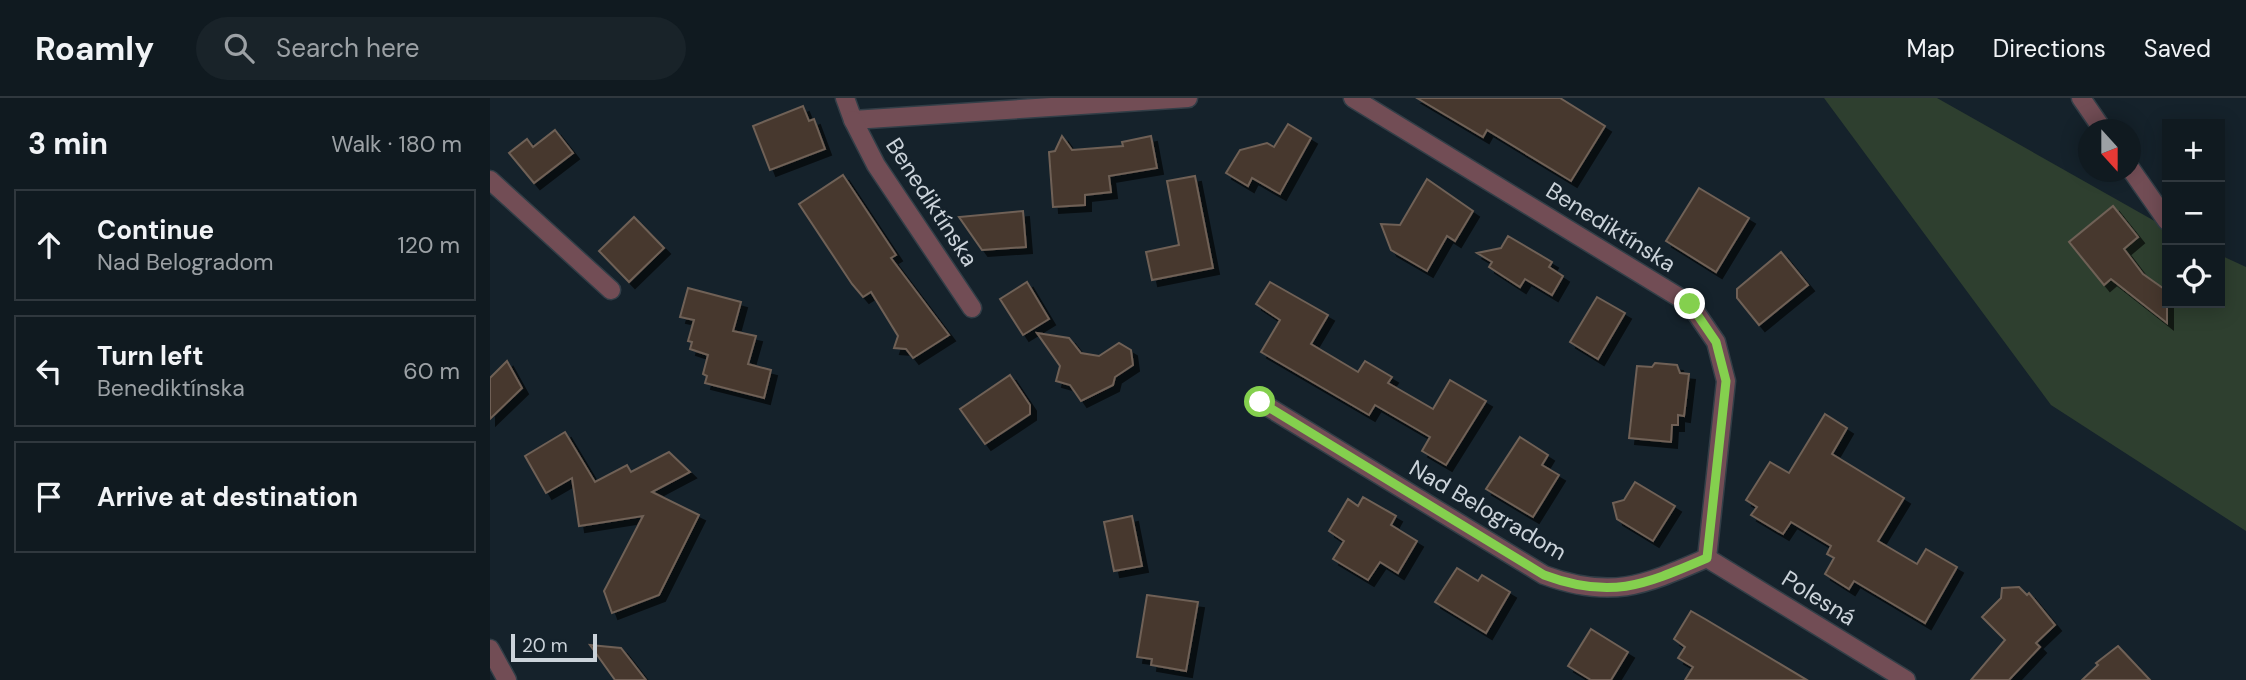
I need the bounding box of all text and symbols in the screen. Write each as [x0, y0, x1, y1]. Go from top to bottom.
search box [196, 17, 686, 80]
text: Roamly [35, 27, 154, 70]
icon: search [220, 29, 258, 67]
text: Search here [276, 31, 420, 65]
text: Map [1907, 33, 1955, 64]
text: Directions [1993, 33, 2106, 64]
text: Saved [2144, 33, 2211, 64]
north arrow [2078, 119, 2141, 182]
map controls [2162, 119, 2225, 308]
button: + [2162, 119, 2225, 182]
text: 3 min [28, 124, 108, 163]
text: Walk · 180 m [331, 129, 462, 159]
street label: Benediktínska [879, 132, 985, 272]
street label: Benediktínska [1540, 175, 1682, 279]
button: − [2162, 182, 2225, 245]
text: Continue [97, 213, 214, 247]
icon: ahead [30, 226, 68, 264]
text: 120 m [397, 230, 460, 260]
button: locate [2162, 245, 2225, 308]
text: Nad Belogradom [97, 247, 274, 277]
route end [1674, 288, 1705, 319]
text: Turn left [97, 339, 204, 373]
icon: left [30, 352, 68, 390]
text: 60 m [403, 356, 460, 386]
text: Benediktínska [97, 373, 245, 403]
route start [1244, 386, 1275, 417]
street label: Nad Belogradom [1404, 453, 1572, 567]
icon: arrive [30, 478, 68, 516]
text: Arrive at destination [97, 480, 358, 514]
street label: Polesná [1776, 564, 1862, 632]
scale bar [511, 631, 597, 663]
text: 20 m [522, 633, 568, 658]

